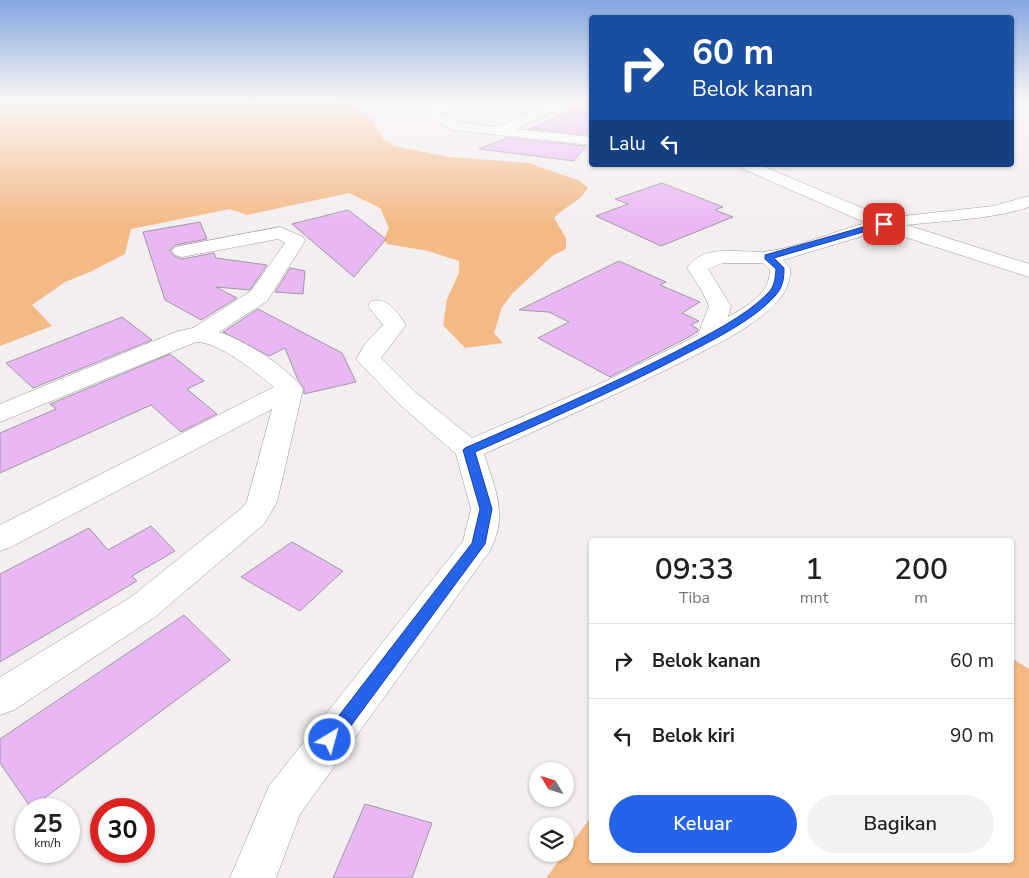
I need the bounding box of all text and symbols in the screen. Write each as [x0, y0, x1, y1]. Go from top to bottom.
text: 60 m [692, 29, 774, 76]
icon: right [609, 35, 674, 100]
text: Belok kanan [692, 74, 813, 104]
icon: left [656, 130, 684, 158]
text: Lalu [609, 131, 646, 157]
pin [863, 203, 905, 245]
icon: arrive [870, 210, 898, 238]
text: 09:33 [655, 549, 734, 590]
text: 1 [805, 549, 823, 590]
text: 200 [894, 549, 948, 590]
text: Tiba [679, 587, 710, 609]
text: mnt [800, 587, 828, 609]
text: m [914, 587, 928, 609]
icon: right [609, 647, 637, 675]
text: Belok kanan [652, 648, 761, 674]
text: 60 m [950, 648, 994, 674]
position arrow [303, 713, 355, 765]
icon: left [609, 722, 637, 750]
text: Belok kiri [652, 723, 735, 749]
text: 90 m [950, 723, 994, 749]
north arrow [529, 762, 574, 808]
map controls [529, 762, 574, 862]
button: Keluar [609, 795, 797, 853]
button: Bagikan [807, 795, 994, 853]
speed limit sign: 30 [90, 798, 155, 863]
text: 25 [32, 807, 63, 841]
button: layers [529, 817, 574, 862]
text: km/h [34, 835, 61, 851]

